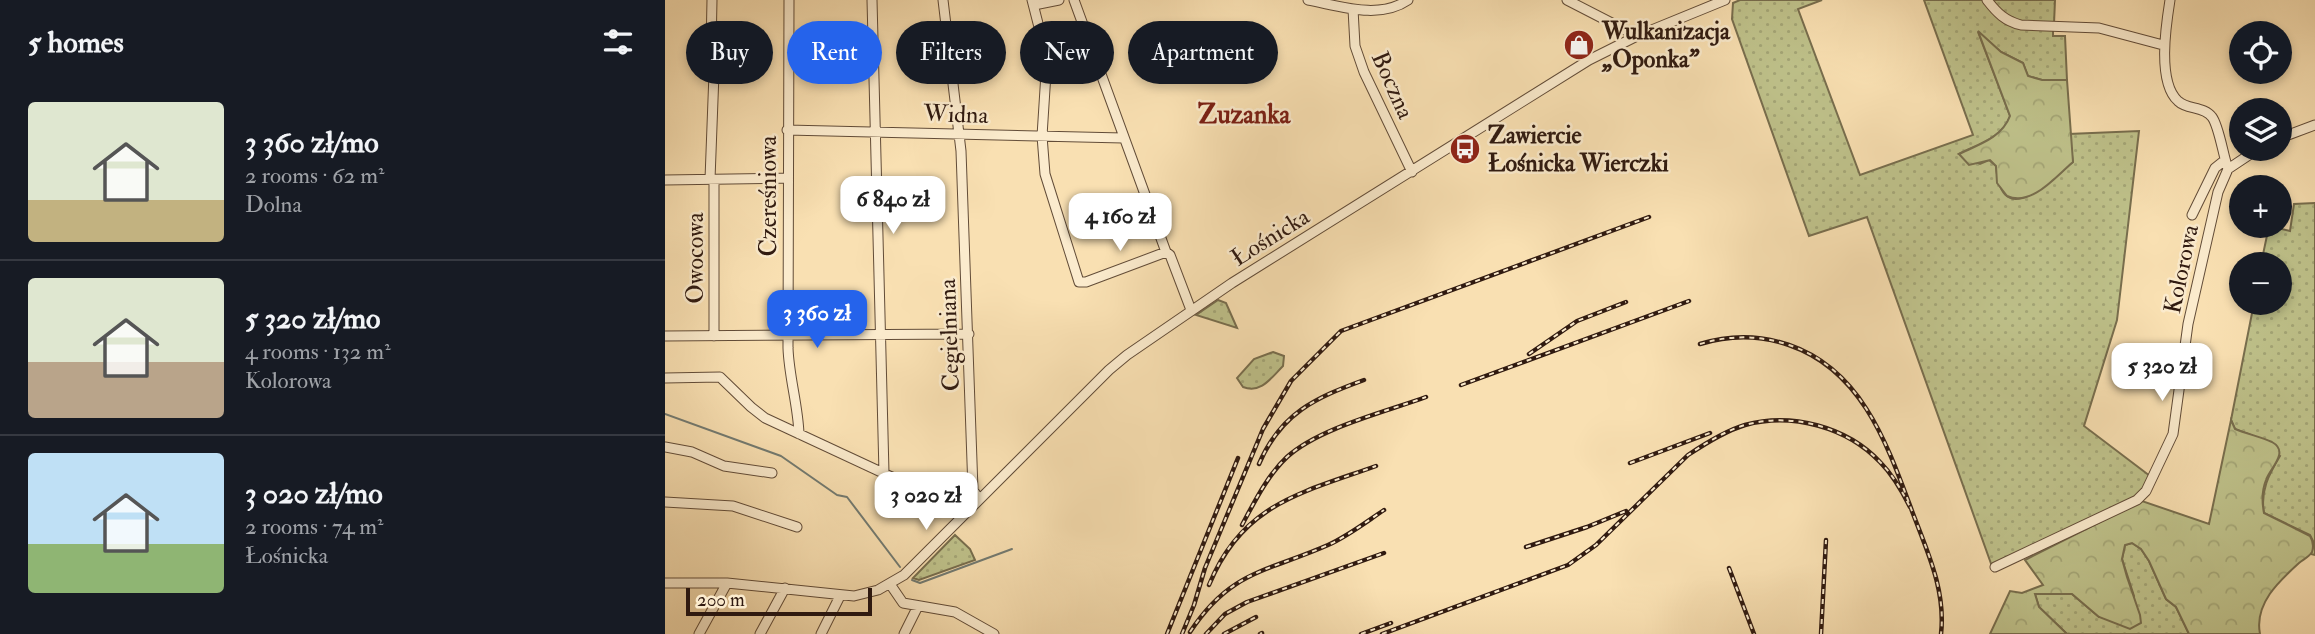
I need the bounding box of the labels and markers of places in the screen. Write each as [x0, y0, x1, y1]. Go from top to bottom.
place label: Wulkanizacja „Oponka” [1601, 16, 1731, 75]
shop icon: Wulkanizacja „Oponka” [1562, 28, 1596, 62]
place label: Zawiercie Łośnicka Wierczki [1488, 120, 1669, 179]
bus stop icon: Zawiercie Łośnicka Wierczki [1448, 132, 1482, 166]
pin: 6 840 zł [821, 176, 965, 236]
pin: 4 160 zł [1048, 194, 1192, 253]
pin: 3 360 zł [745, 290, 889, 350]
pin: 5 320 zł [2090, 344, 2234, 403]
pin: 3 020 zł [854, 472, 998, 532]

